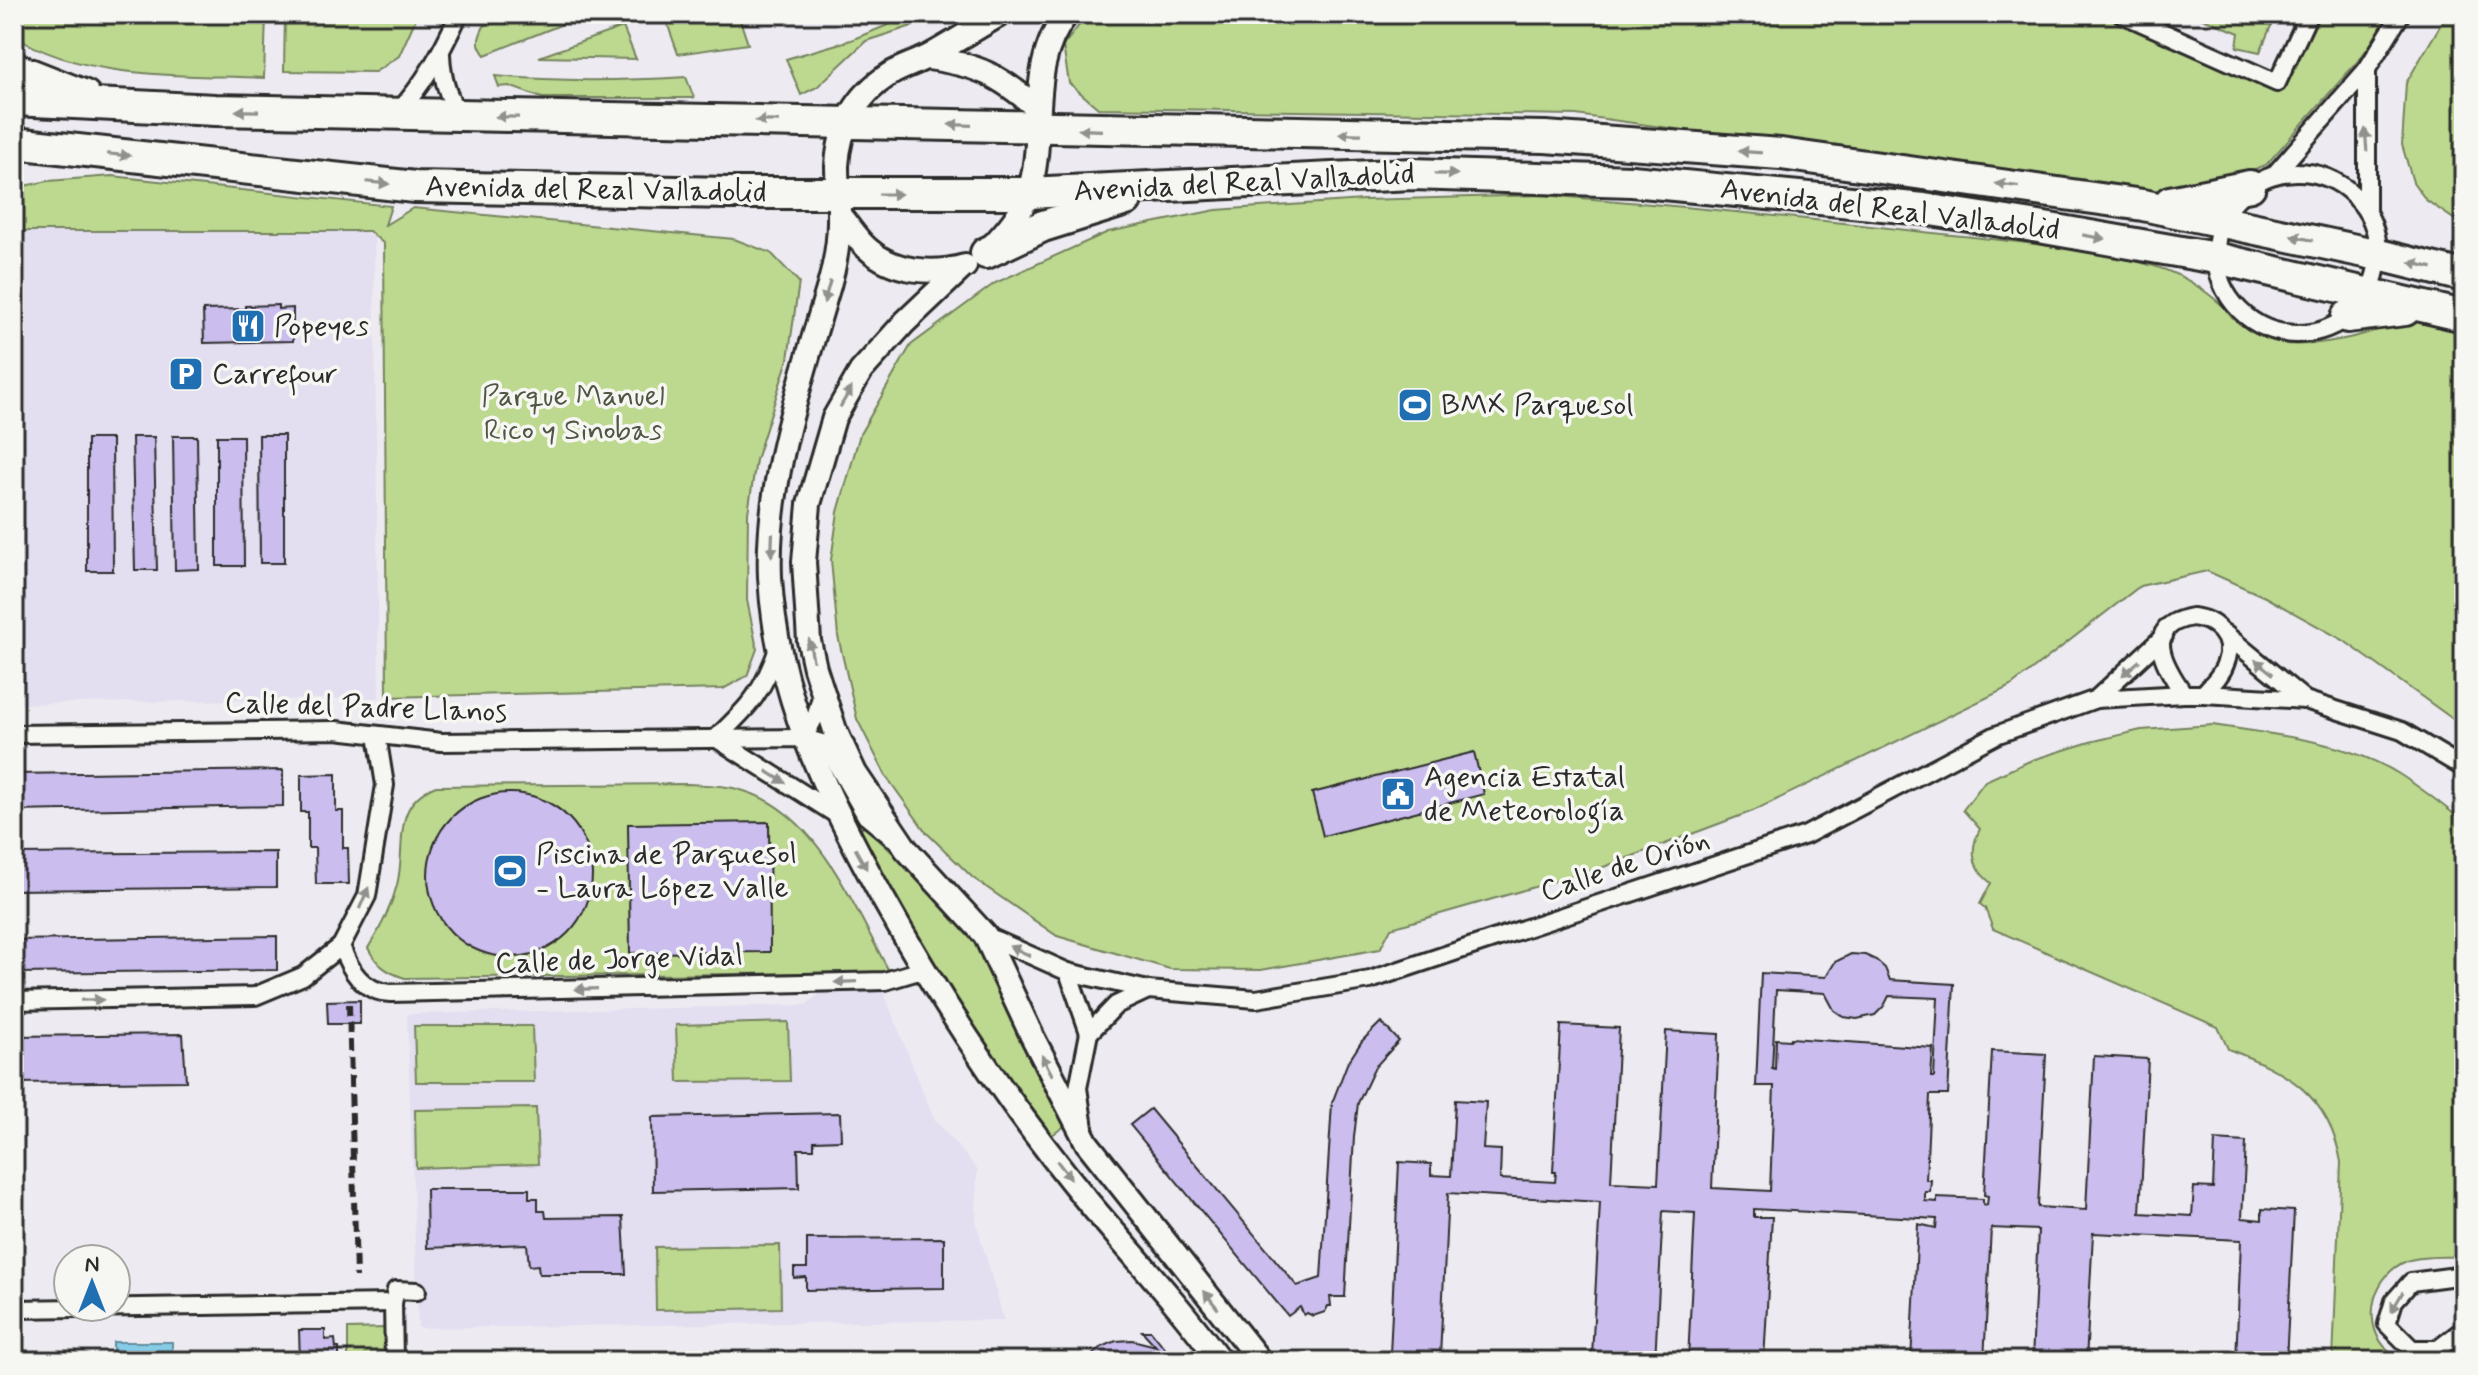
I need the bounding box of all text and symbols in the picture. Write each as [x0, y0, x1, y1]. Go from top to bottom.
one-way arrow [234, 104, 259, 117]
one-way arrow [494, 110, 519, 123]
one-way arrow [754, 115, 779, 127]
one-way arrow [947, 119, 972, 132]
one-way arrow [1077, 123, 1102, 136]
one-way arrow [2359, 127, 2372, 152]
one-way arrow [1337, 128, 1362, 140]
one-way arrow [1737, 145, 1762, 158]
one-way arrow [107, 148, 132, 161]
street label: Avenida del Real Valladolid [1072, 155, 1416, 211]
street label: Avenida del Real Valladolid [425, 168, 767, 212]
one-way arrow [1434, 168, 1459, 181]
street label: Avenida del Real Valladolid [1718, 170, 2062, 250]
one-way arrow [366, 176, 391, 189]
one-way arrow [1995, 178, 2020, 191]
one-way arrow [878, 188, 903, 200]
one-way arrow [2082, 231, 2107, 243]
one-way arrow [2290, 231, 2315, 244]
one-way arrow [2409, 259, 2434, 271]
one-way arrow [821, 279, 833, 304]
restaurant icon: Popeyes [229, 307, 267, 345]
place label: Popeyes [274, 307, 369, 346]
parking icon: Carrefour [167, 355, 205, 393]
place label: Carrefour [212, 355, 338, 396]
park label: Parque Manuel Rico y Sinobas [481, 377, 665, 450]
one-way arrow [839, 386, 853, 408]
sports icon: BMX Parquesol [1396, 386, 1434, 424]
place label: BMX Parquesol [1441, 386, 1634, 425]
one-way arrow [765, 533, 778, 558]
one-way arrow [804, 637, 817, 662]
one-way arrow [2122, 659, 2142, 676]
one-way arrow [2254, 659, 2274, 676]
street label: Calle del Padre Llanos [224, 684, 508, 732]
place label: Agencia Estatal de Meteorología [1424, 758, 1625, 834]
one-way arrow [765, 770, 787, 784]
public building icon: Agencia Estatal de Meteorología [1379, 775, 1417, 813]
street label: Calle de Orión [1536, 820, 1714, 912]
place label: Piscina de Parquesol - Laura López Valle [536, 835, 797, 908]
one-way arrow [854, 848, 868, 870]
sports icon: Piscina de Parquesol - Laura López Valle [491, 852, 529, 890]
one-way arrow [357, 887, 370, 910]
street label: Calle de Jorge Vidal [494, 936, 744, 984]
one-way arrow [1008, 944, 1032, 958]
one-way arrow [833, 976, 858, 988]
one-way arrow [573, 982, 598, 995]
one-way arrow [80, 994, 105, 1006]
one-way arrow [1040, 1054, 1054, 1076]
one-way arrow [1056, 1160, 1072, 1180]
north arrow [52, 1243, 132, 1323]
text: N [85, 1251, 99, 1279]
one-way arrow [1204, 1290, 1220, 1310]
one-way arrow [2390, 1290, 2405, 1313]

